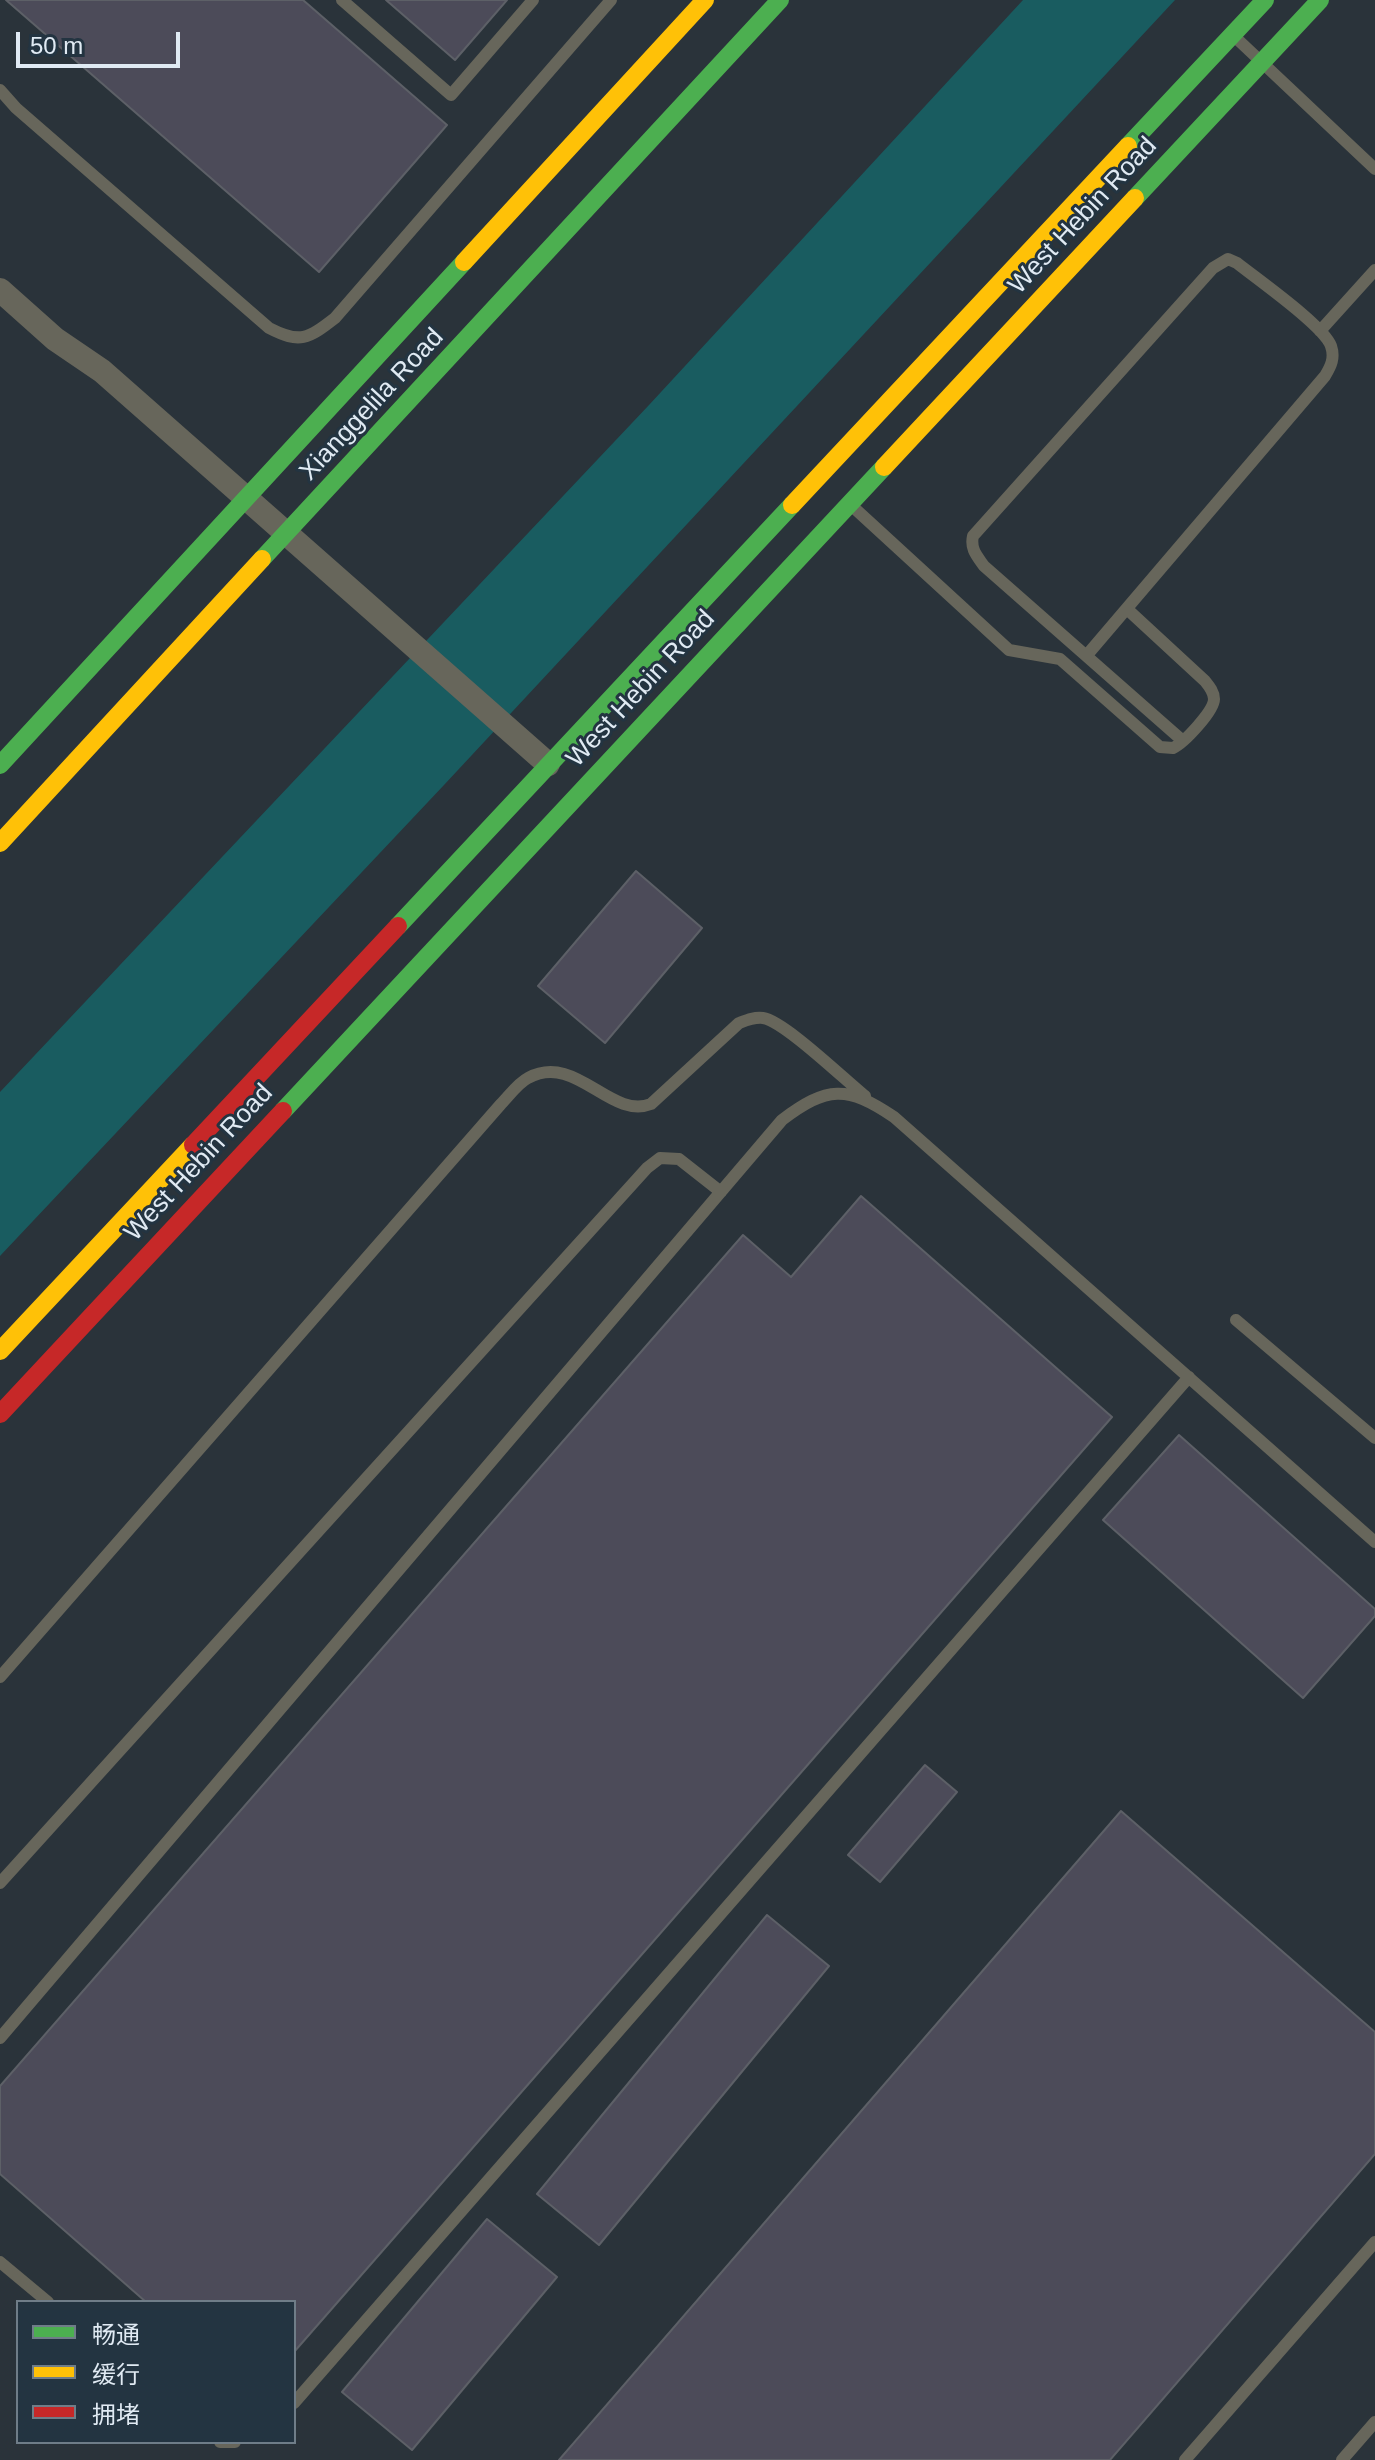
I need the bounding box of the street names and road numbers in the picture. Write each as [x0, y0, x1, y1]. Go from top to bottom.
street label: West Hebin Road [1002, 131, 1164, 301]
street label: Xianggelila Road [294, 322, 450, 488]
street label: West Hebin Road [560, 604, 722, 774]
street label: West Hebin Road [118, 1078, 280, 1248]

